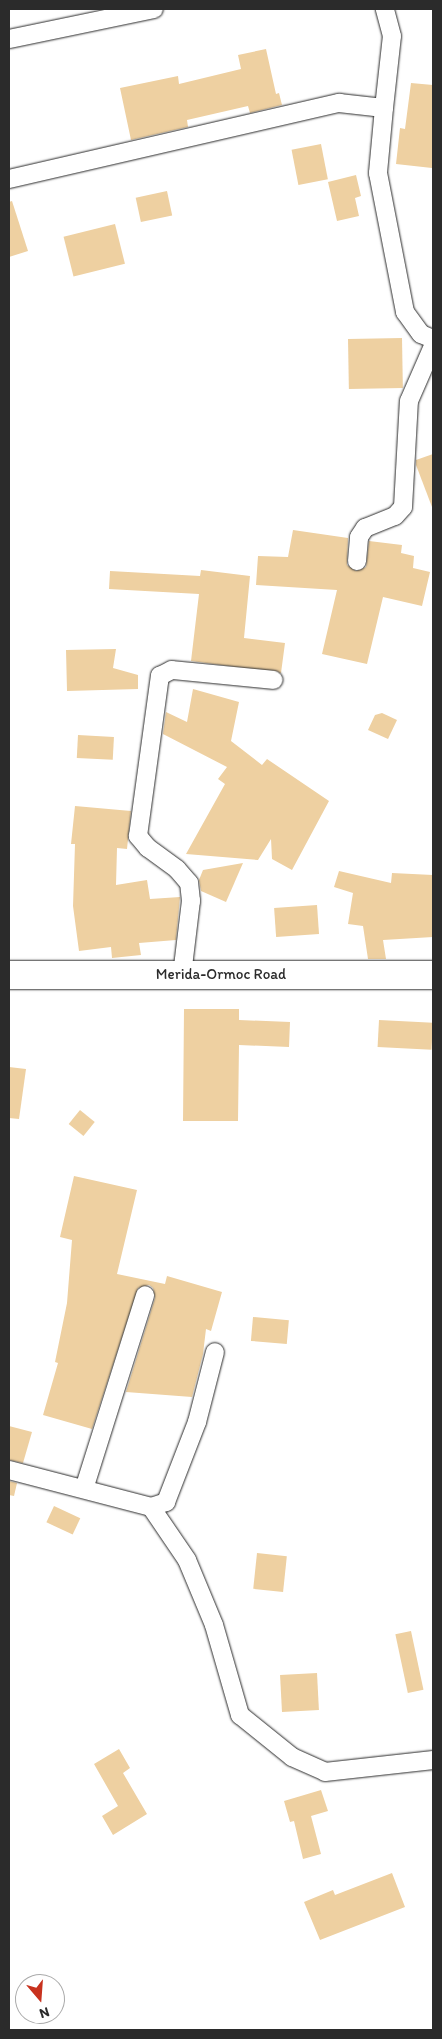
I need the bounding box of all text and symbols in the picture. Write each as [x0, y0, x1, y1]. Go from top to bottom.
street label: Merida-Ormoc Road [156, 966, 286, 984]
north arrow [15, 1974, 65, 2024]
text: N [37, 2003, 52, 2022]

